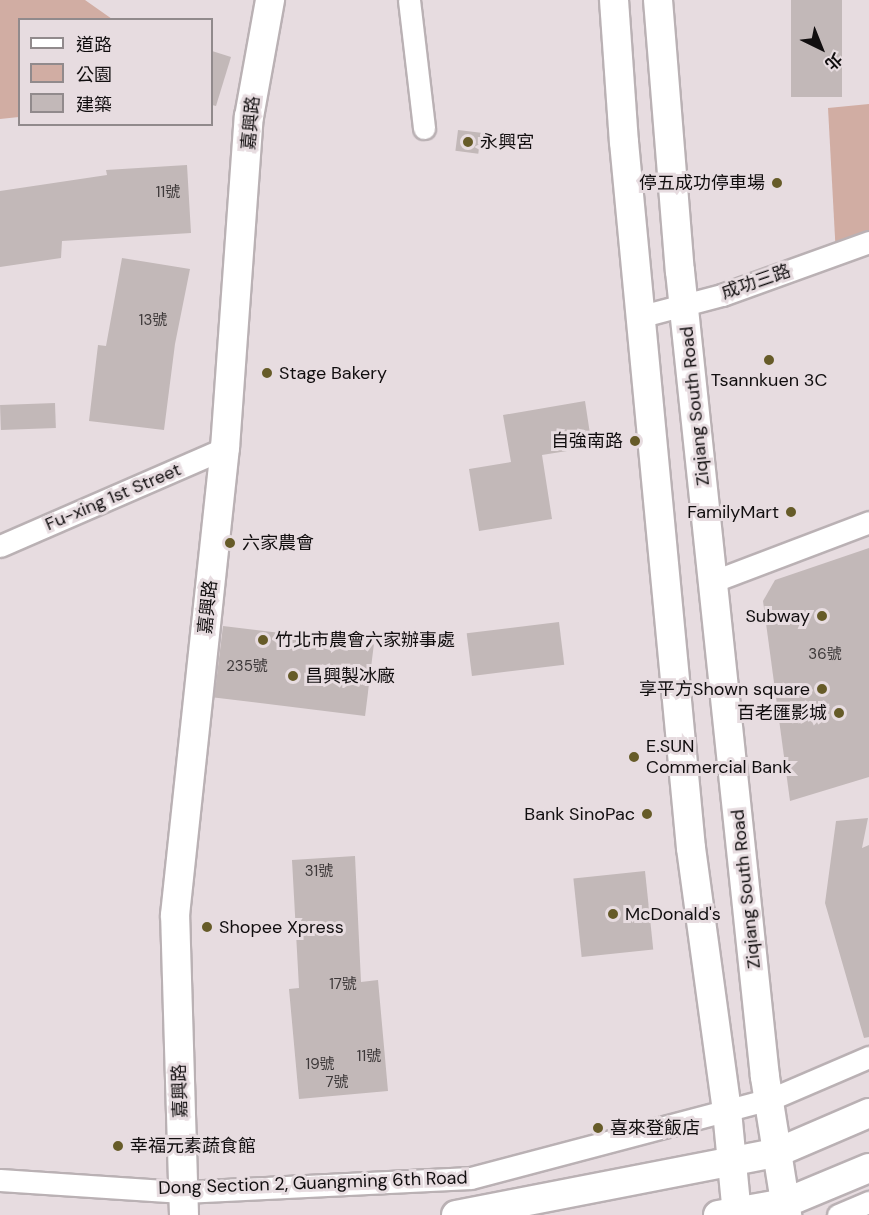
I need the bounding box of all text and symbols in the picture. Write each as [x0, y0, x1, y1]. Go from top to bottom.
legend [18, 18, 213, 126]
north arrow [791, 18, 851, 78]
text: 道路 [76, 33, 112, 57]
text: 北 [821, 48, 847, 75]
text: 公園 [76, 63, 112, 87]
text: 建築 [76, 93, 112, 117]
street label: 嘉興路 [238, 95, 264, 151]
place label: 永興宮 [480, 131, 534, 153]
marker: 永興宮 [461, 135, 475, 149]
place label: 停五成功停車場 [639, 172, 765, 194]
marker: 停五成功停車場 [770, 176, 784, 190]
house number: 11號 [156, 184, 180, 202]
street label: 成功三路 [718, 260, 794, 304]
house number: 13號 [139, 312, 167, 330]
street label: Ziqiang South Road [676, 325, 714, 487]
marker: Tsannkuen 3C [762, 353, 776, 367]
place label: Stage Bakery [279, 362, 387, 384]
marker: Stage Bakery [260, 366, 274, 380]
place label: Tsannkuen 3C [711, 369, 827, 391]
place label: 自強南路 [551, 430, 623, 452]
marker: 自強南路 [628, 434, 642, 448]
street label: Fu-xing 1st Street [42, 459, 184, 535]
place label: FamilyMart [687, 501, 779, 523]
marker: FamilyMart [784, 505, 798, 519]
place label: 六家農會 [242, 532, 314, 554]
marker: 六家農會 [223, 536, 237, 550]
street label: 嘉興路 [194, 579, 222, 635]
place label: Subway [745, 605, 810, 627]
marker: Subway [815, 609, 829, 623]
place label: 竹北市農會六家辦事處 [275, 629, 455, 651]
marker: 竹北市農會六家辦事處 [256, 633, 270, 647]
house number: 36號 [808, 646, 842, 664]
house number: 235號 [226, 658, 268, 676]
place label: 昌興製冰廠 [305, 665, 395, 687]
marker: 昌興製冰廠 [286, 669, 300, 683]
place label: 享平方Shown square [639, 678, 810, 700]
marker: 享平方Shown square [815, 682, 829, 696]
place label: 百老匯影城 [737, 702, 827, 724]
marker: 百老匯影城 [832, 706, 846, 720]
place label: E.SUN Commercial Bank [646, 736, 791, 778]
marker: E.SUN Commercial Bank [627, 750, 641, 764]
place label: Bank SinoPac [524, 803, 635, 825]
marker: Bank SinoPac [640, 807, 654, 821]
street label: Ziqiang South Road [727, 808, 765, 970]
house number: 31號 [305, 863, 333, 881]
place label: McDonald's [625, 903, 721, 925]
marker: McDonald's [606, 907, 620, 921]
place label: Shopee Xpress [219, 916, 344, 938]
marker: Shopee Xpress [200, 920, 214, 934]
house number: 17號 [329, 976, 357, 994]
house number: 11號 [357, 1048, 381, 1066]
house number: 19號 [305, 1056, 335, 1074]
street label: 嘉興路 [168, 1064, 192, 1118]
house number: 7號 [325, 1074, 349, 1092]
place label: 喜來登飯店 [610, 1117, 700, 1139]
marker: 喜來登飯店 [591, 1121, 605, 1135]
place label: 幸福元素蔬食館 [130, 1135, 256, 1157]
marker: 幸福元素蔬食館 [111, 1139, 125, 1153]
street label: Dong Section 2, Guangming 6th Road [158, 1167, 468, 1199]

